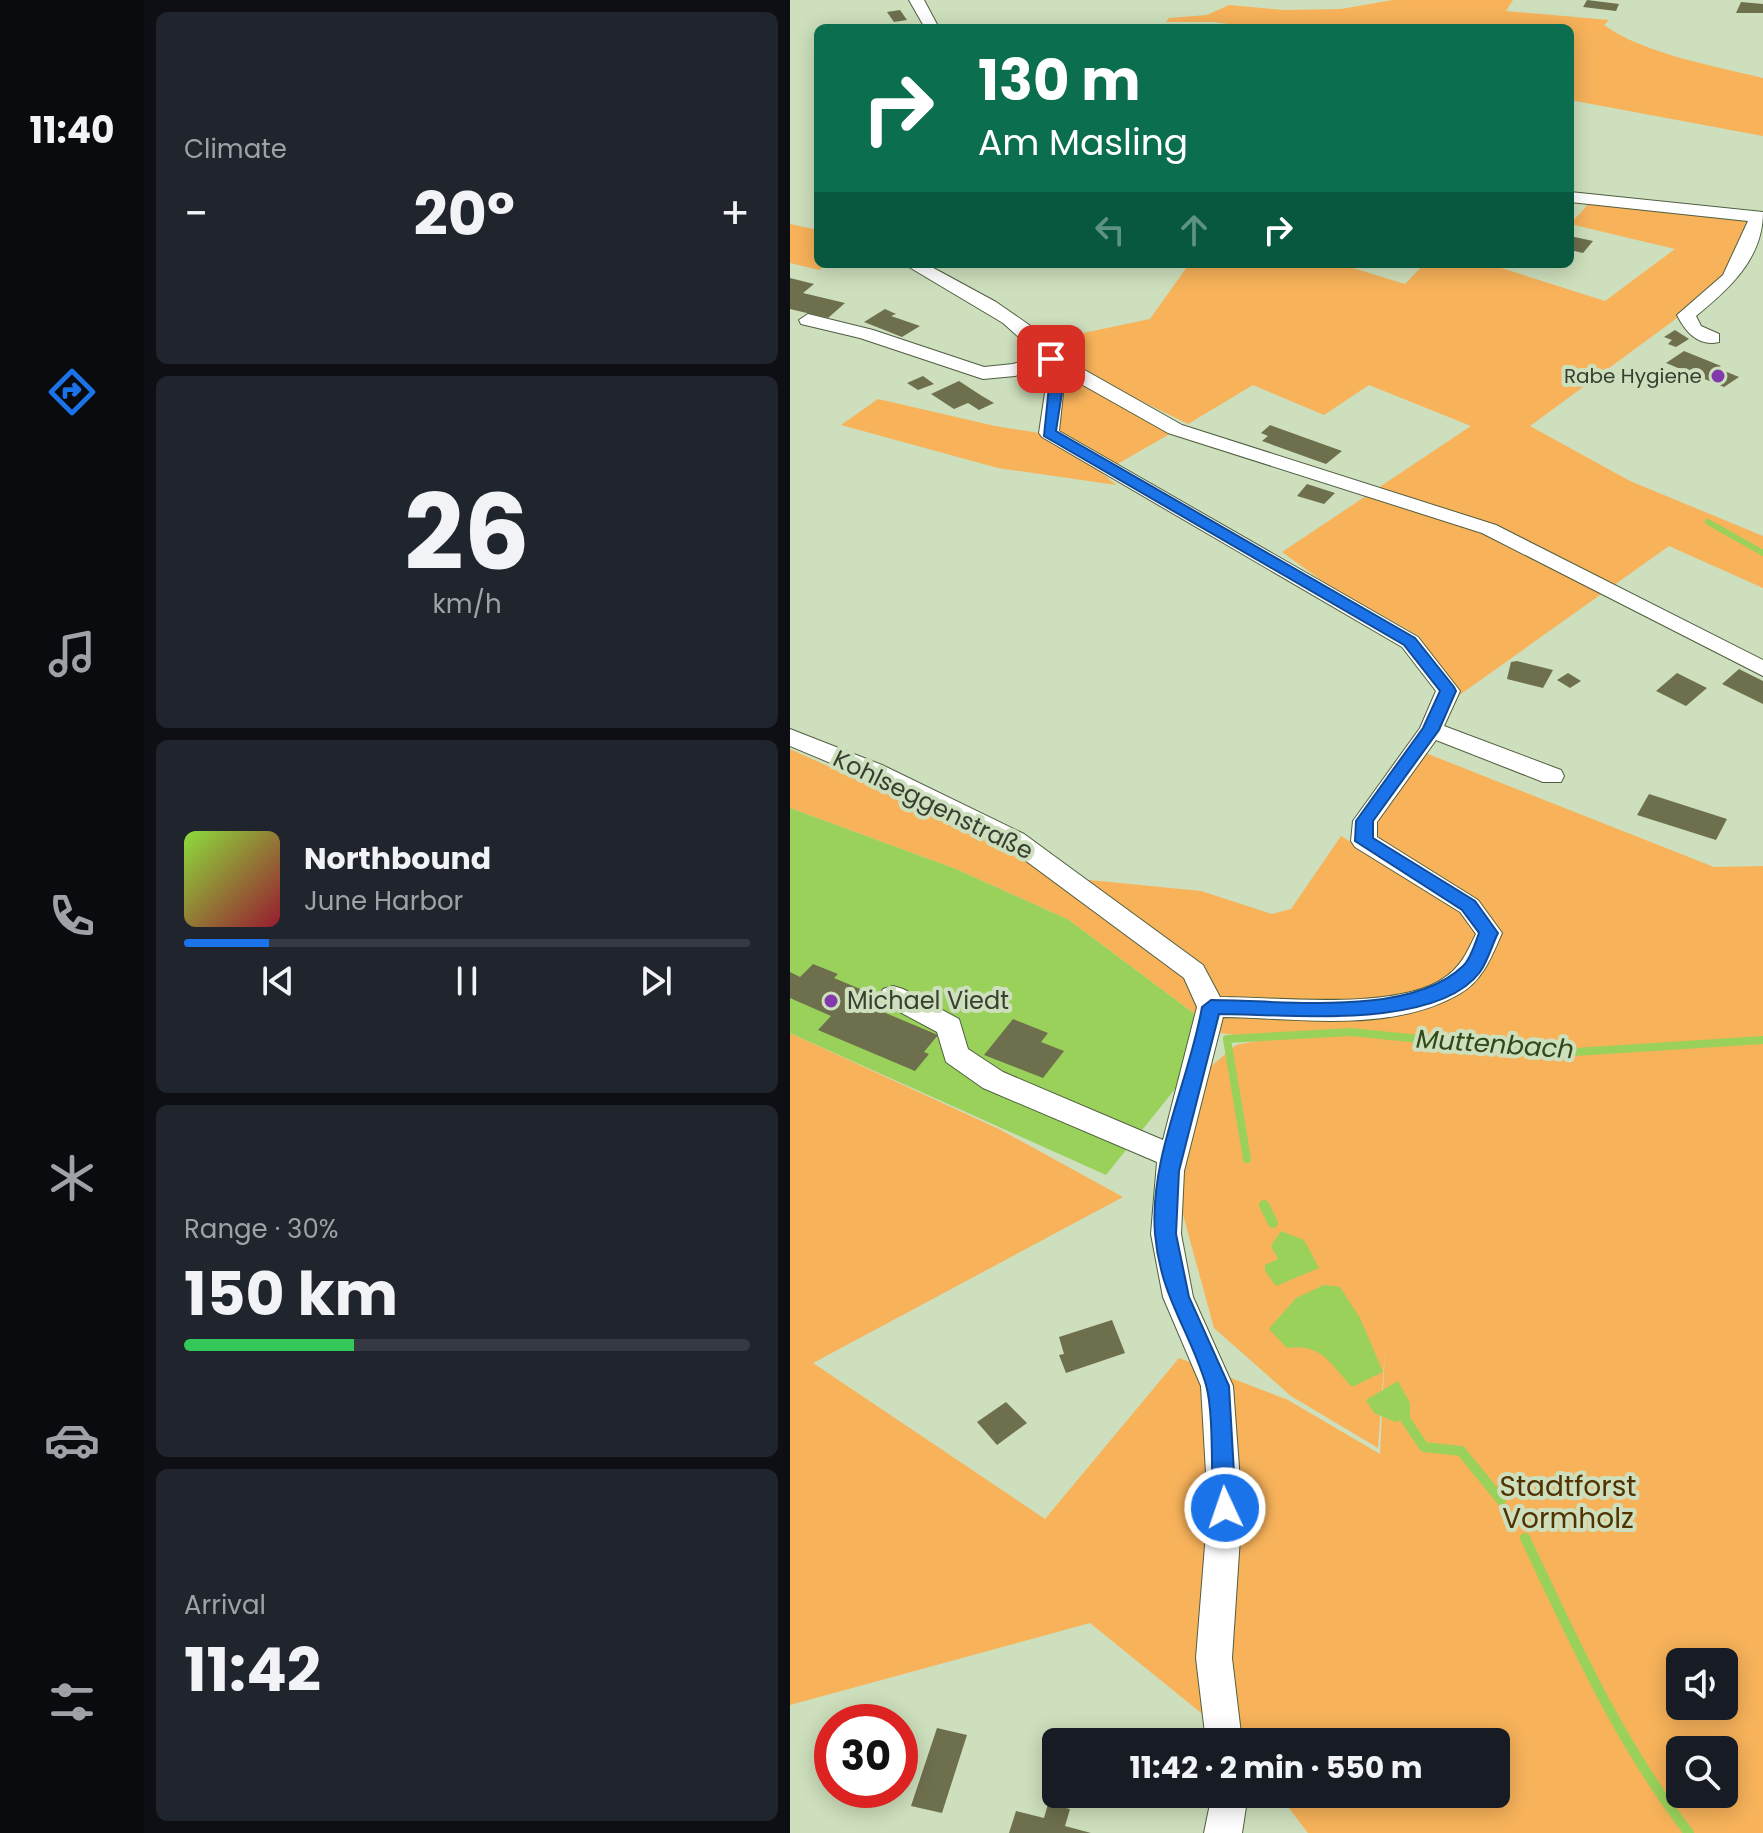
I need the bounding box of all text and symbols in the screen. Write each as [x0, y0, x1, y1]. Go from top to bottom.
text: 130 m [978, 41, 1141, 120]
icon: right [846, 56, 950, 160]
text: 11:40 [29, 105, 115, 156]
text: Am Masling [978, 117, 1188, 168]
text: Climate [184, 131, 287, 167]
text: 20° [414, 172, 515, 256]
text: − [184, 183, 208, 244]
text: + [720, 183, 750, 244]
icon: left [1088, 208, 1132, 252]
icon: ahead [1172, 208, 1216, 252]
icon: right [1256, 208, 1300, 252]
pin [1017, 325, 1085, 393]
icon: arrive [1029, 337, 1073, 381]
place label: Rabe Hygiene [1564, 362, 1702, 390]
icon: directions [44, 364, 100, 420]
marker: Rabe Hygiene [1709, 367, 1727, 385]
text: 26 [404, 460, 530, 605]
text: km/h [432, 586, 502, 622]
icon: music [44, 626, 100, 682]
street label: Kohlseggenstraße [828, 742, 1039, 867]
text: Northbound [304, 837, 491, 880]
text: June Harbor [304, 883, 463, 919]
icon: phone [44, 888, 100, 944]
icon: previous [256, 959, 300, 1003]
icon: pause [445, 959, 489, 1003]
icon: next [634, 959, 678, 1003]
place label: Michael Viedt [847, 984, 1009, 1017]
marker: Michael Viedt [822, 992, 840, 1010]
water label: Muttenbach [1415, 1021, 1575, 1067]
icon: climate [44, 1150, 100, 1206]
text: Range · 30% [184, 1211, 339, 1247]
text: 150 km [184, 1252, 398, 1336]
icon: car [44, 1412, 100, 1468]
position arrow [1183, 1466, 1267, 1550]
park label: Stadtforst Vormholz [1499, 1467, 1637, 1538]
text: Arrival [184, 1587, 266, 1623]
text: 11:42 [184, 1628, 321, 1712]
map controls [1666, 1648, 1738, 1808]
button: sound [1666, 1648, 1738, 1720]
icon: filters [44, 1674, 100, 1730]
speed limit sign: 30 [814, 1704, 918, 1808]
button: search [1666, 1736, 1738, 1808]
text: 11:42 · 2 min · 550 m [1130, 1746, 1422, 1789]

